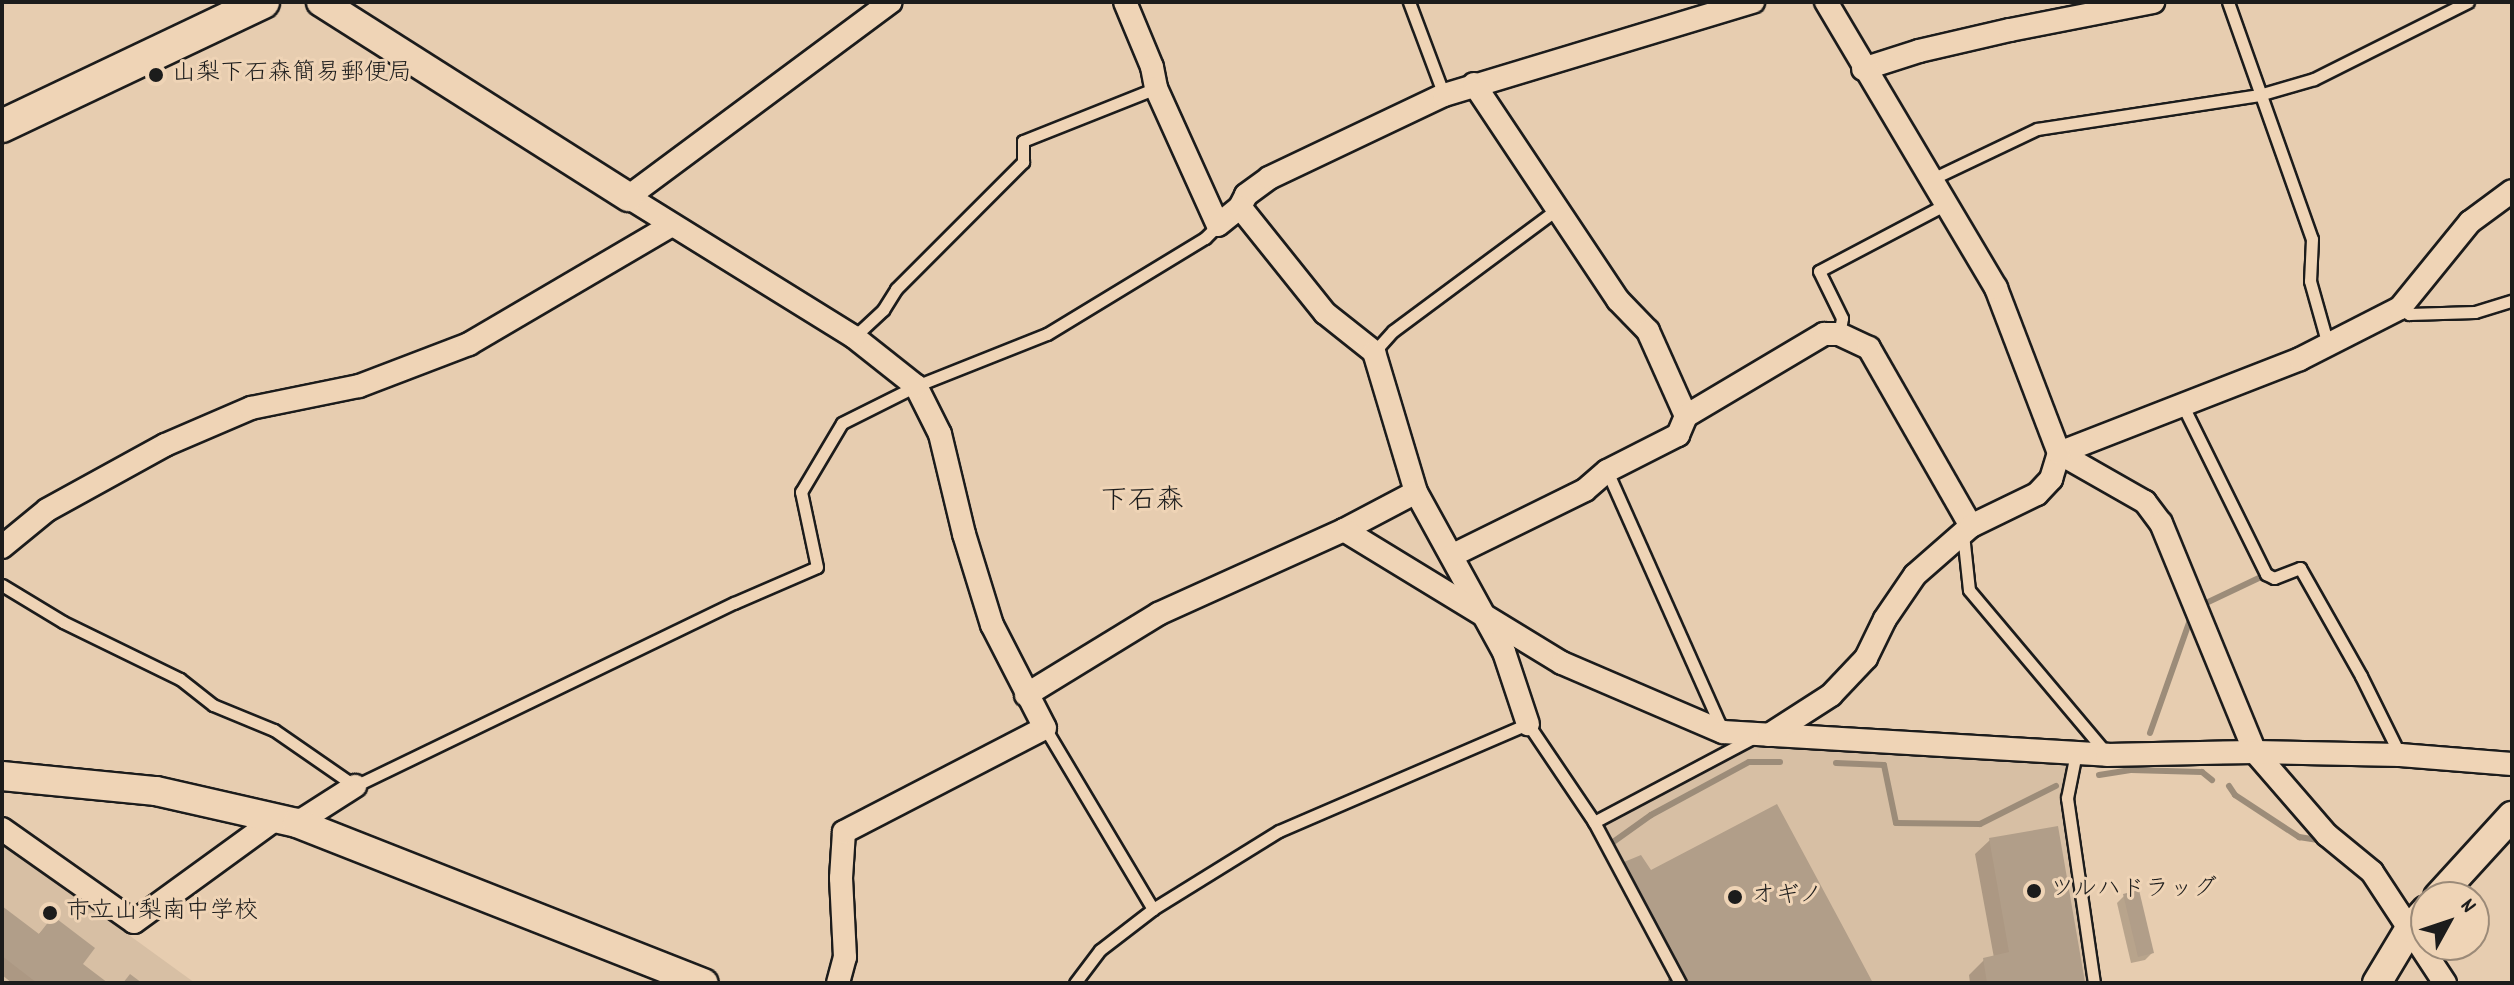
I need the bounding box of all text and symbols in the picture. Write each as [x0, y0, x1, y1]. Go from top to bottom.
place label: 山梨下石森簡易郵便局 [172, 61, 412, 89]
marker: 山梨下石森簡易郵便局 [147, 66, 165, 84]
district label: 下石森 [1100, 486, 1184, 520]
place label: ツルハドラッグ [2050, 877, 2218, 905]
north arrow [2410, 881, 2490, 961]
marker: ツルハドラッグ [2025, 882, 2043, 900]
place label: オギノ [1751, 883, 1823, 911]
marker: オギノ [1726, 888, 1744, 906]
text: N [2452, 892, 2483, 921]
place label: 市立山梨南中学校 [66, 899, 258, 927]
marker: 市立山梨南中学校 [41, 904, 59, 922]

